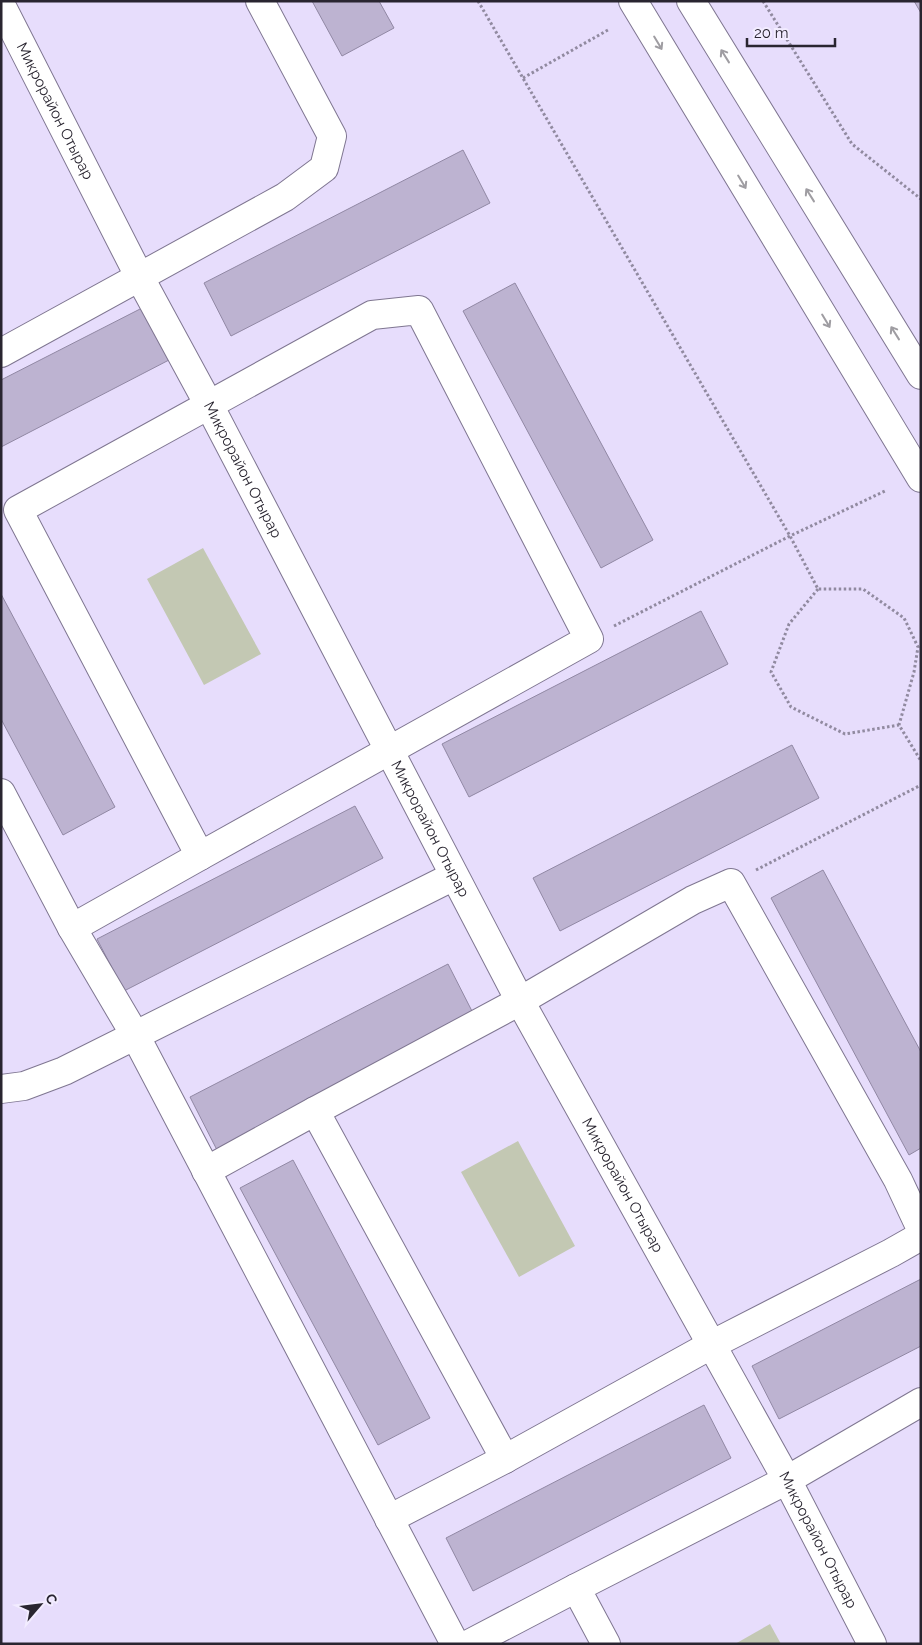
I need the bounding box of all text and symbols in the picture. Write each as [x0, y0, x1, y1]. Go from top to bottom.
scale bar [747, 15, 834, 47]
text: 20 m [754, 24, 789, 42]
one-way arrow [653, 36, 664, 50]
street label: Микрорайон Отырар [13, 40, 97, 183]
one-way arrow [720, 50, 730, 64]
one-way arrow [738, 175, 748, 189]
one-way arrow [805, 188, 815, 202]
one-way arrow [821, 314, 831, 328]
one-way arrow [890, 327, 900, 341]
street label: Микрорайон Отырар [200, 399, 286, 541]
street label: Микрорайон Отырар [387, 758, 473, 900]
street label: Микрорайон Отырар [578, 1115, 667, 1256]
street label: Микрорайон Отырар [775, 1468, 861, 1611]
north arrow [15, 1580, 65, 1630]
text: С [42, 1591, 61, 1607]

